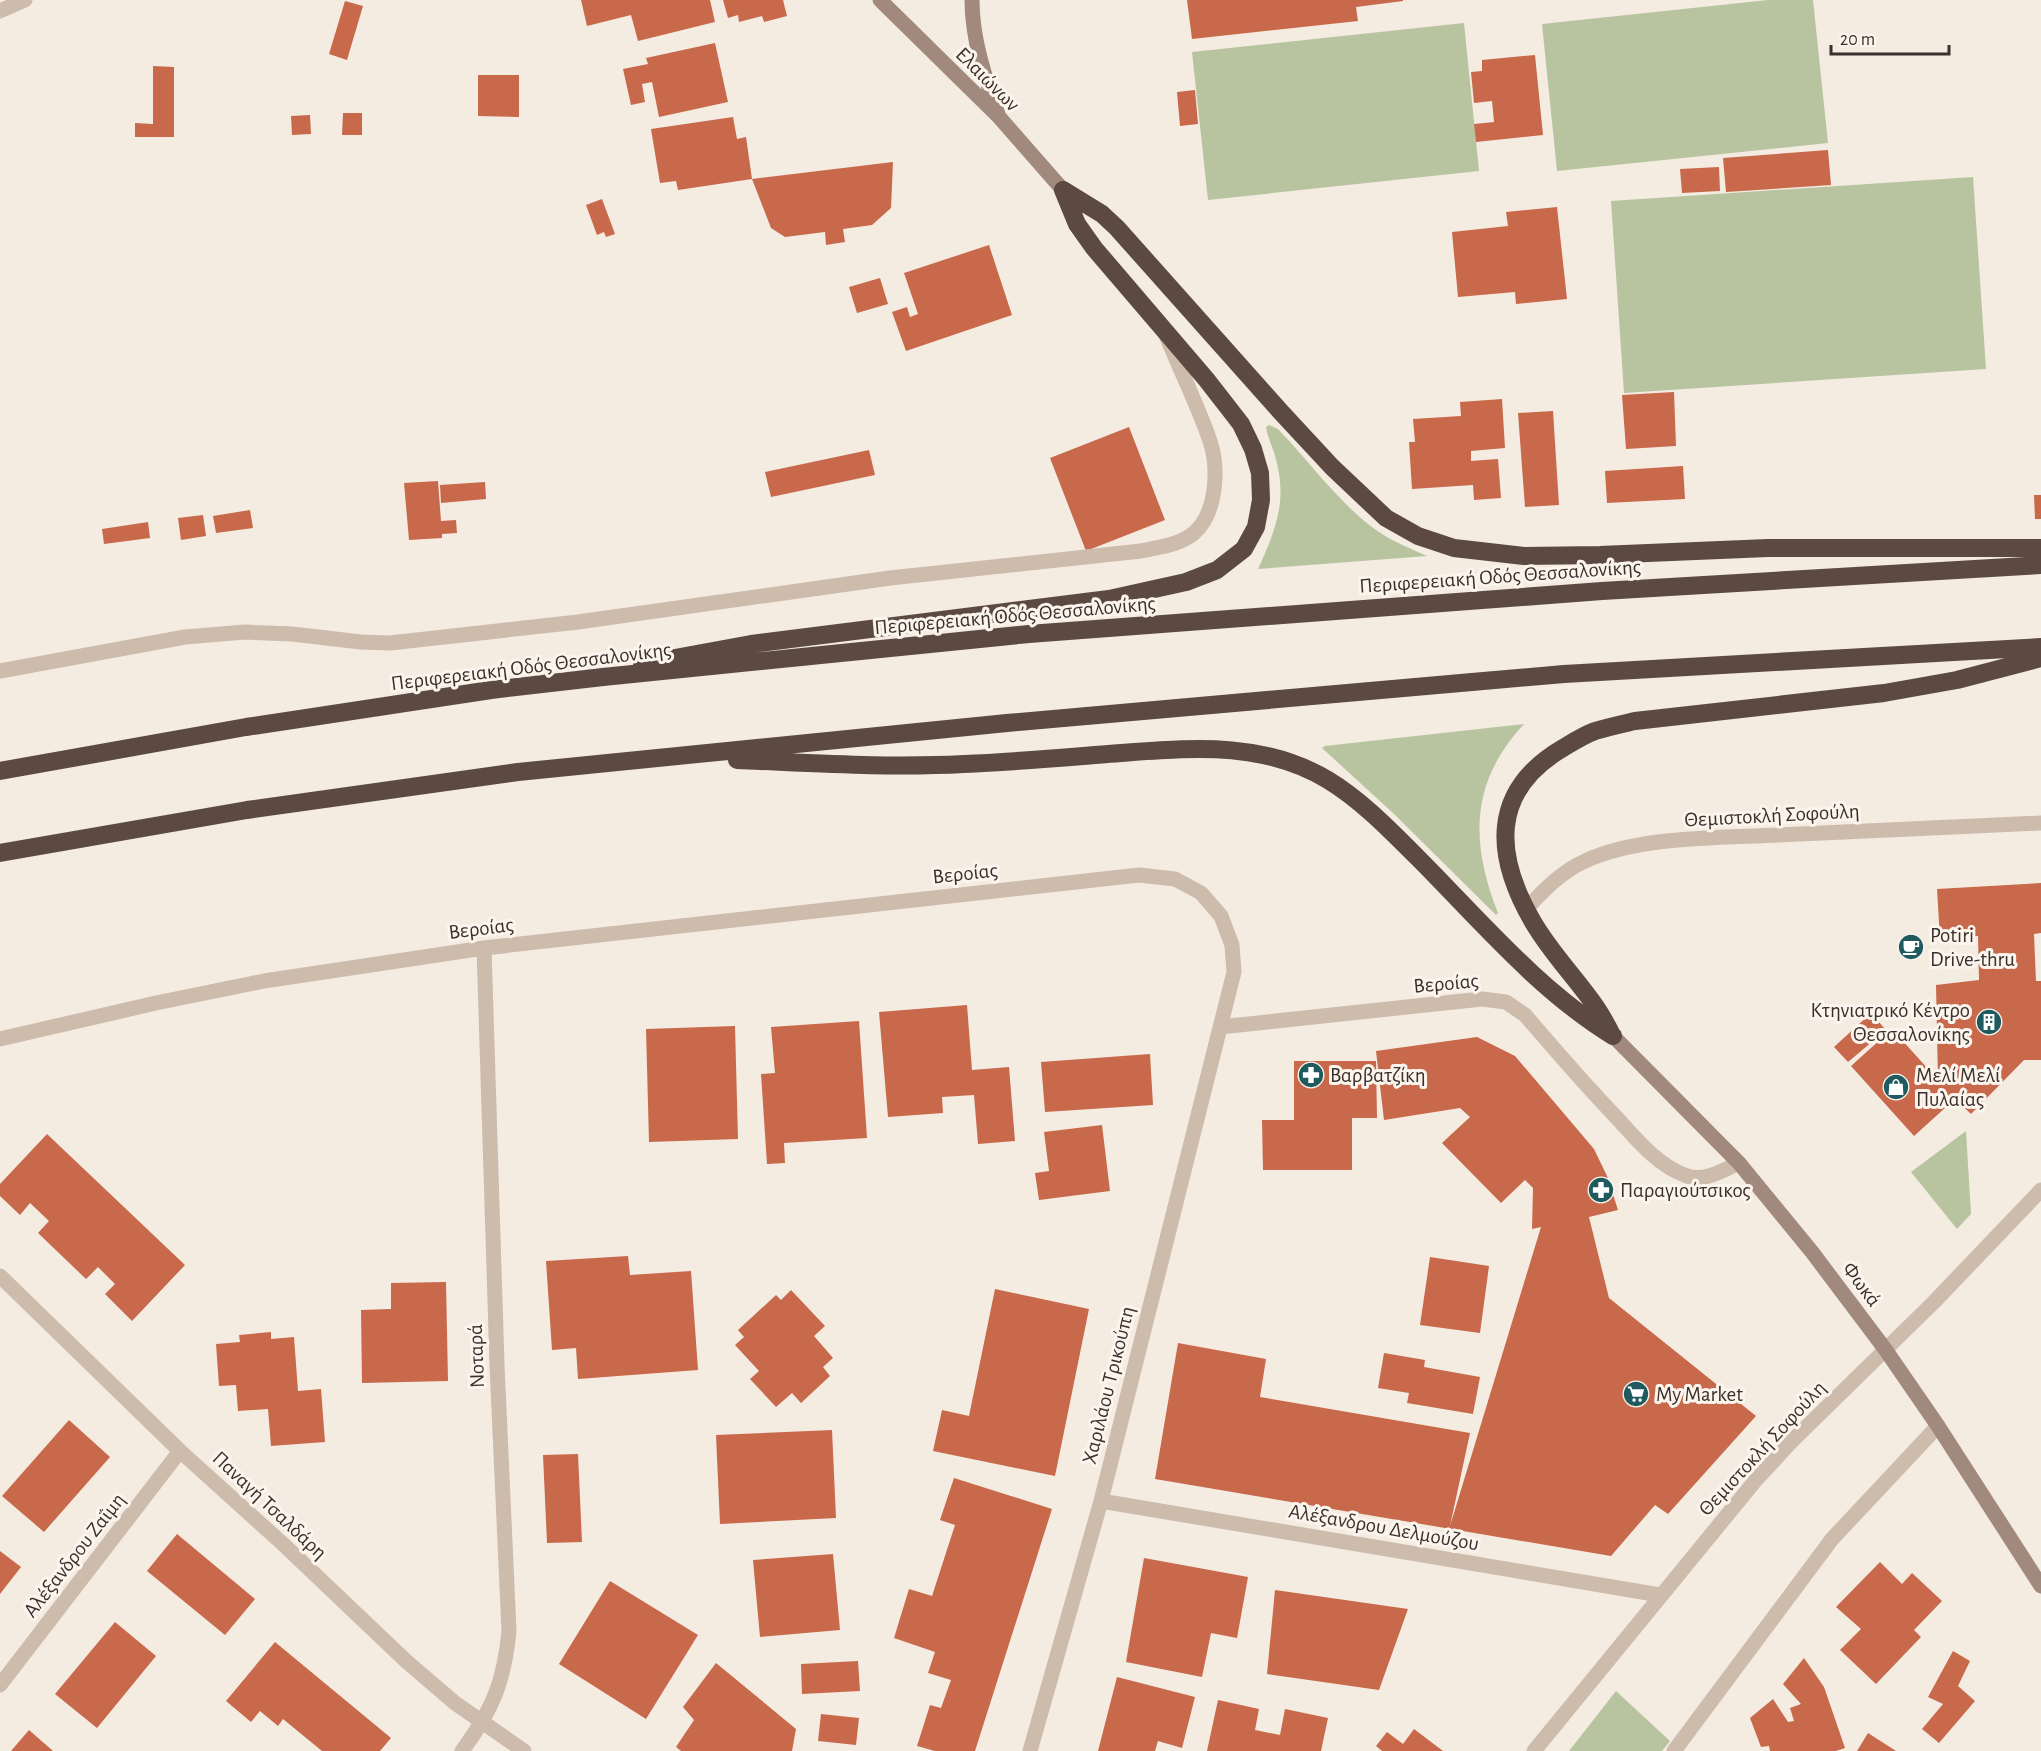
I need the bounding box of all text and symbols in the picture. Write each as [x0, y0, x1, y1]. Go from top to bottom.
scale bar [1831, 18, 1950, 56]
text: 20 m [1840, 31, 1875, 49]
street label: Ελαιώνων [952, 43, 1024, 115]
street label: Περιφερειακή Οδός Θεσσαλονίκης [1359, 556, 1642, 597]
street label: Περιφερειακή Οδός Θεσσαλονίκης [874, 593, 1157, 638]
street label: Περιφερειακή Οδός Θεσσαλονίκης [390, 639, 672, 694]
street label: Θεμιστοκλή Σοφούλη [1684, 800, 1860, 831]
street label: Βεροίας [931, 860, 999, 887]
street label: Βεροίας [447, 914, 515, 943]
place label: Potiri Drive-thru [1930, 925, 2015, 970]
cafe icon: Potiri Drive-thru [1896, 932, 1926, 962]
street label: Βεροίας [1413, 970, 1480, 997]
place label: Κτηνιατρικό Κέντρο Θεσσαλονίκης [1811, 1000, 1970, 1045]
building icon: Κτηνιατρικό Κέντρο Θεσσαλονίκης [1974, 1007, 2004, 1037]
pharmacy icon: Βαρβατζίκη [1296, 1060, 1326, 1090]
place label: Βαρβατζίκη [1330, 1065, 1426, 1086]
place label: Μελί Μελί Πυλαίας [1916, 1065, 2000, 1110]
shop icon: Μελί Μελί Πυλαίας [1881, 1072, 1911, 1102]
pharmacy icon: Παραγιούτσικος [1586, 1175, 1616, 1205]
place label: Παραγιούτσικος [1620, 1180, 1751, 1201]
street label: Φωκά [1838, 1258, 1885, 1310]
street label: Χαριλάου Τρικούπη [1079, 1304, 1138, 1466]
street label: Νοταρά [465, 1324, 488, 1388]
street label: Θεμιστοκλή Σοφούλη [1695, 1377, 1830, 1520]
supermarket icon: My Market [1621, 1379, 1651, 1409]
place label: My Market [1656, 1384, 1743, 1405]
street label: Παναγή Τσαλδάρη [208, 1447, 331, 1563]
street label: Αλέξανδρου Ζαΐμη [20, 1489, 130, 1622]
street label: Αλέξανδρου Δελμούζου [1287, 1500, 1481, 1556]

